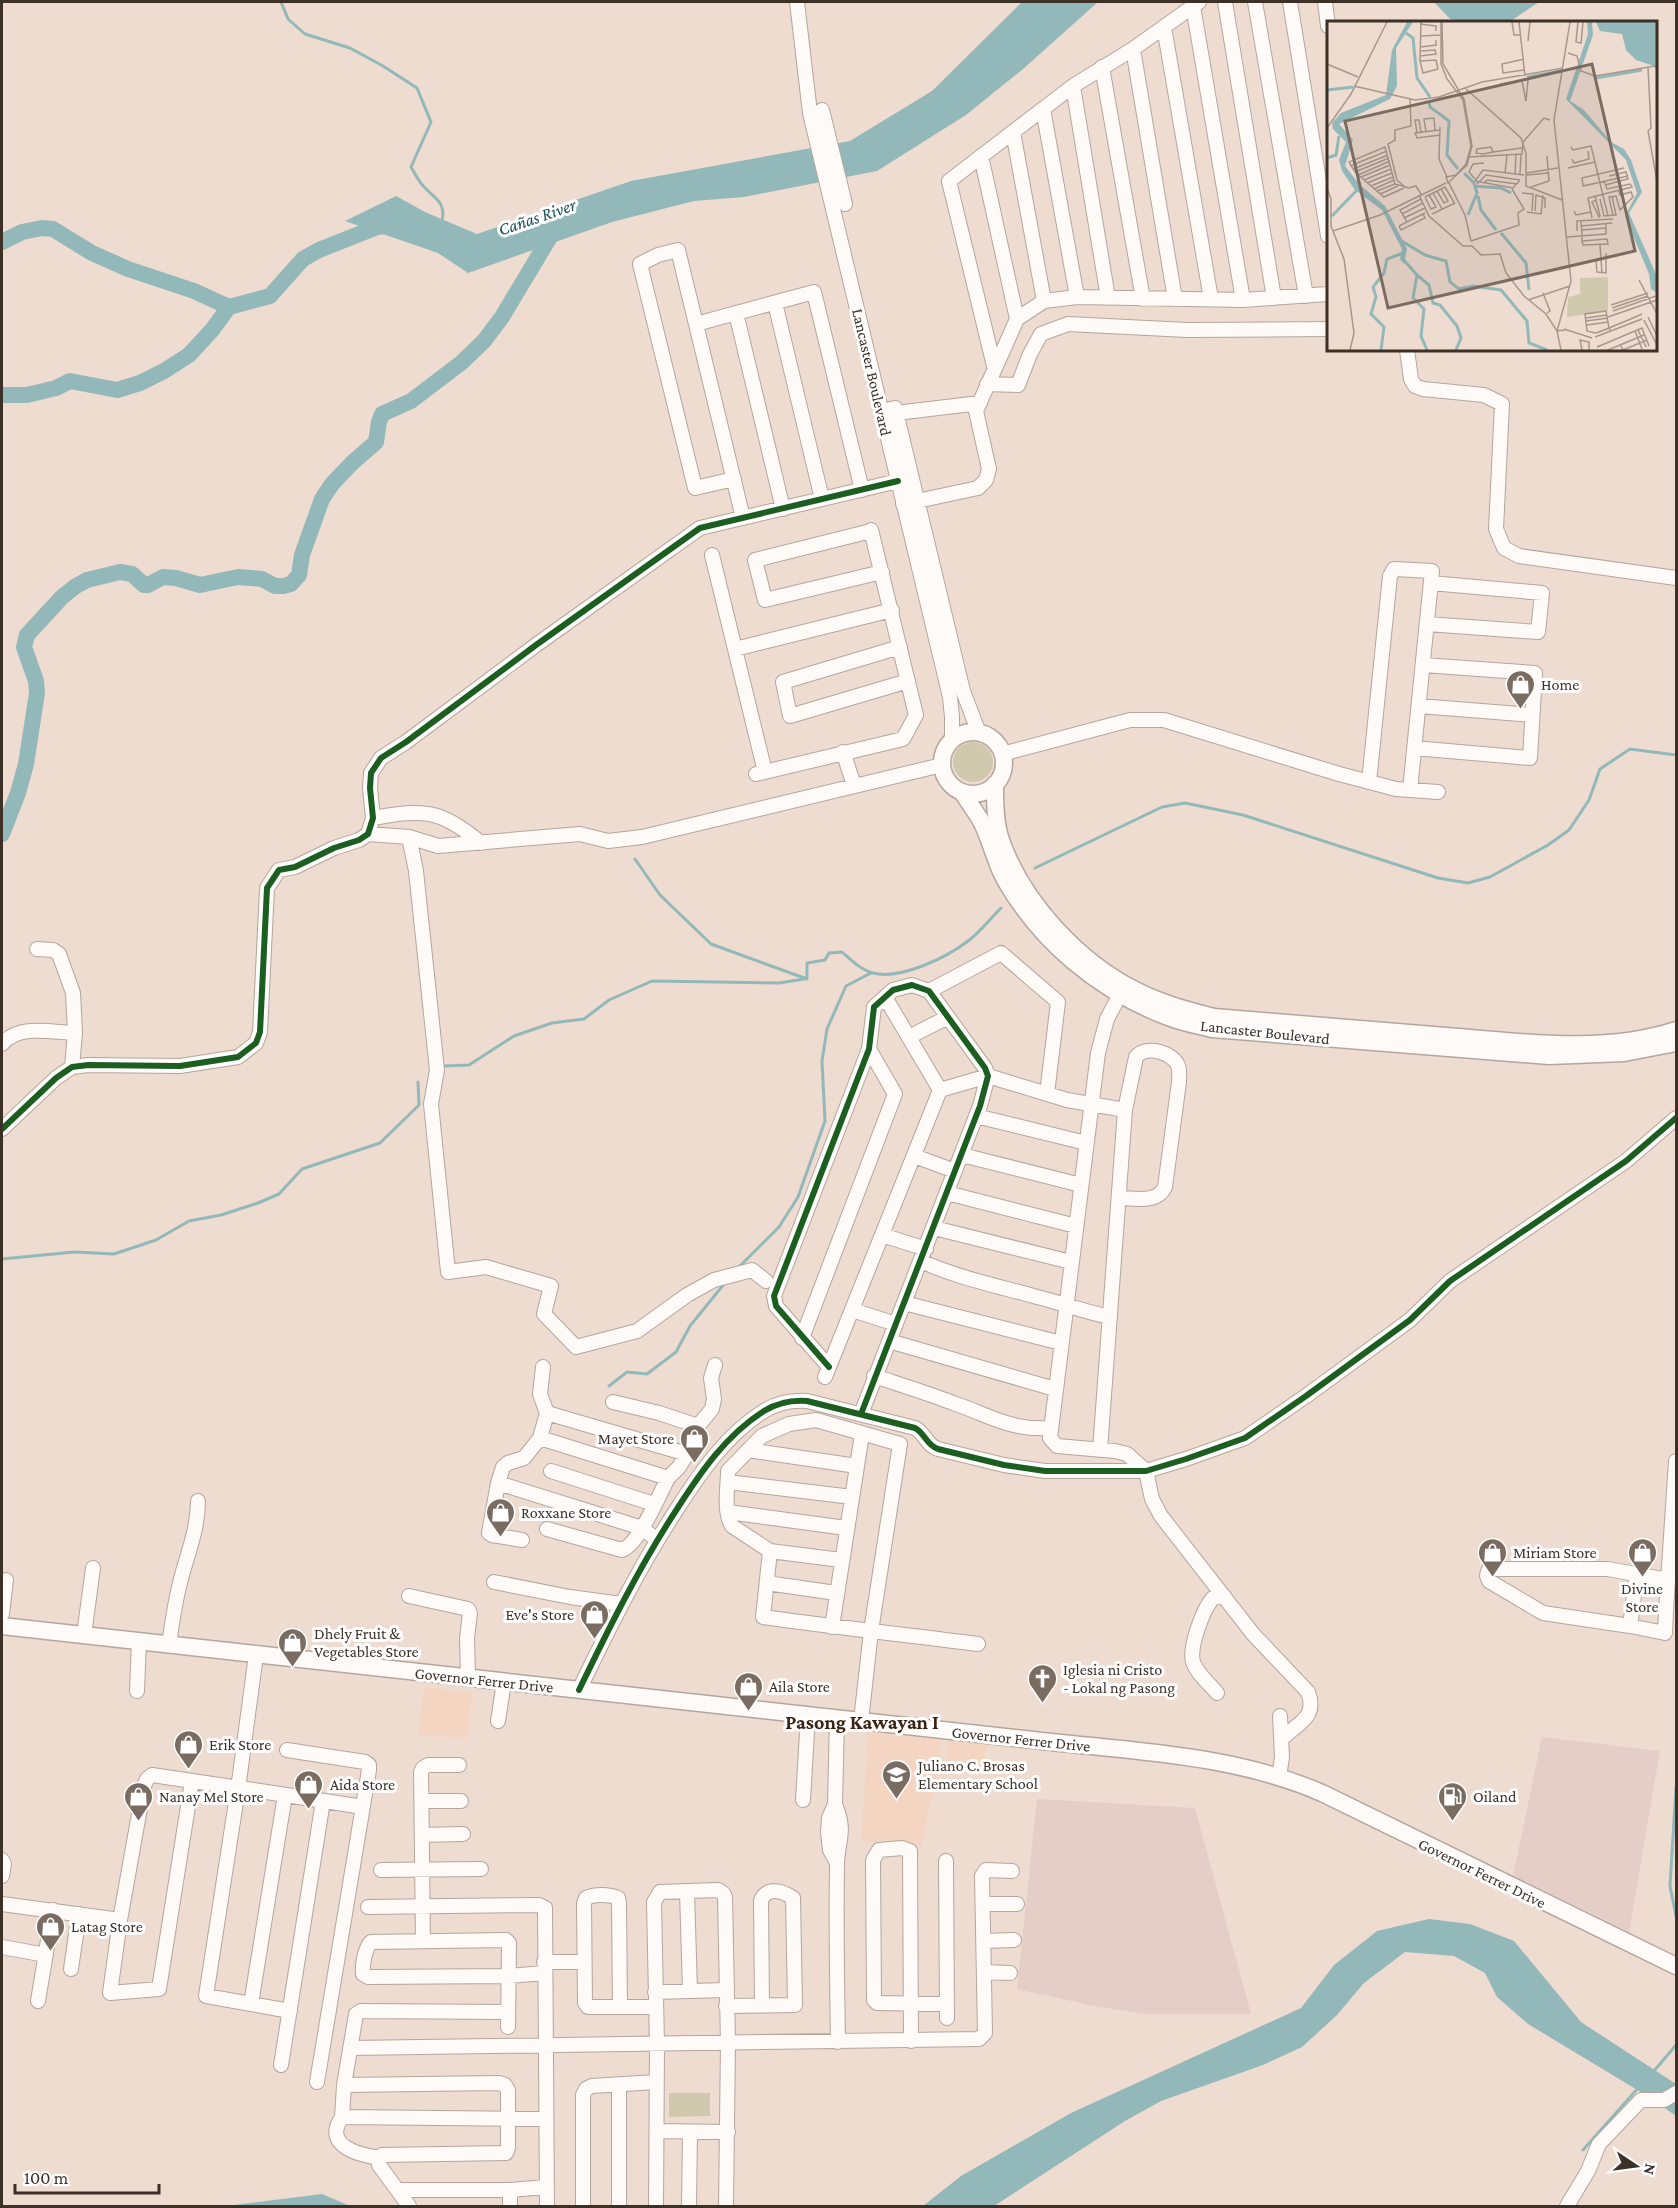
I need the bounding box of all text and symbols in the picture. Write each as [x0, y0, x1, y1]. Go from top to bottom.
inset map [1327, 21, 1657, 351]
water label: Cañas River [496, 194, 579, 240]
street label: Lancaster Boulevard [849, 307, 895, 438]
shop icon: Home [1504, 668, 1536, 710]
place label: Home [1541, 676, 1579, 693]
street label: Lancaster Boulevard [1199, 1017, 1331, 1047]
shop icon: Mayet Store [679, 1422, 711, 1464]
place label: Mayet Store [598, 1430, 674, 1448]
shop icon: Roxxane Store [484, 1496, 516, 1538]
place label: Roxxane Store [521, 1504, 611, 1521]
shop icon: Miriam Store [1476, 1536, 1508, 1578]
shop icon: Divine Store [1626, 1536, 1658, 1578]
place label: Miriam Store [1513, 1544, 1597, 1561]
place label: Divine Store [1621, 1580, 1663, 1615]
shop icon: Eve's Store [579, 1598, 611, 1640]
place label: Eve's Store [505, 1606, 574, 1623]
place label: Dhely Fruit & Vegetables Store [314, 1625, 419, 1661]
shop icon: Dhely Fruit & Vegetables Store [277, 1626, 309, 1668]
place label: Iglesia ni Cristo - Lokal ng Pasong [1063, 1661, 1175, 1697]
church icon: Iglesia ni Cristo - Lokal ng Pasong [1026, 1662, 1058, 1704]
street label: Governor Ferrer Drive [414, 1664, 554, 1696]
shop icon: Aila Store [732, 1670, 764, 1712]
place label: Aila Store [769, 1678, 830, 1695]
district label: Pasong Kawayan I [785, 1711, 939, 1733]
street label: Governor Ferrer Drive [951, 1723, 1091, 1755]
shop icon: Erik Store [172, 1728, 204, 1770]
place label: Erik Store [209, 1736, 271, 1753]
place label: Juliano C. Brosas Elementary School [916, 1757, 1038, 1793]
school or university icon: Juliano C. Brosas Elementary School [881, 1758, 913, 1800]
shop icon: Aida Store [293, 1768, 325, 1810]
place label: Aida Store [330, 1776, 395, 1793]
shop icon: Nanay Mel Store [122, 1780, 154, 1822]
fuel station icon: Oiland [1436, 1780, 1468, 1822]
place label: Nanay Mel Store [159, 1788, 264, 1806]
place label: Oiland [1473, 1788, 1517, 1805]
street label: Governor Ferrer Drive [1416, 1835, 1548, 1911]
shop icon: Latag Store [34, 1910, 66, 1952]
place label: Latag Store [71, 1918, 143, 1936]
north arrow [1606, 2136, 1666, 2196]
scale bar [15, 2157, 159, 2195]
text: N [1641, 2162, 1660, 2177]
text: 100 m [24, 2168, 69, 2188]

